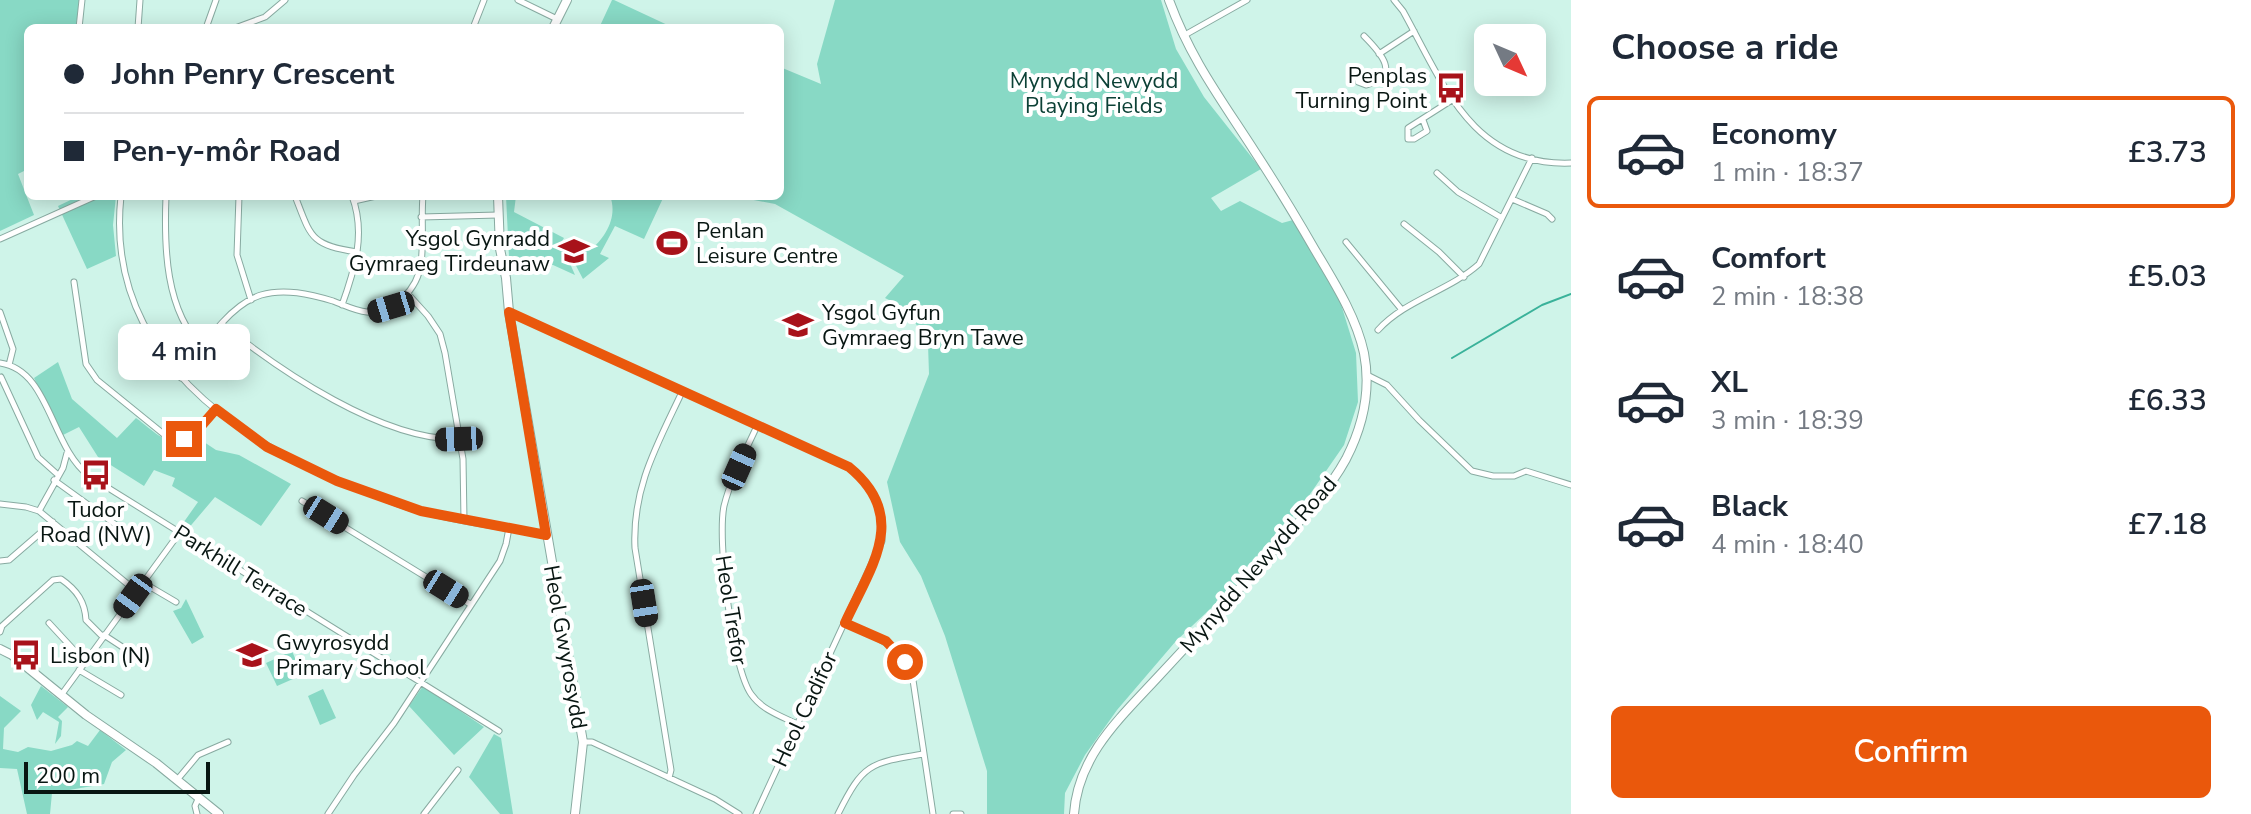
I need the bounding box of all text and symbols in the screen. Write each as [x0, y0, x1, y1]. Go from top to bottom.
text: Choose a ride [1611, 23, 1839, 72]
north arrow [1474, 24, 1546, 96]
map controls [1474, 24, 1546, 96]
text: John Penry Crescent [112, 54, 394, 95]
place label: Penplas Turning Point [1296, 61, 1427, 116]
park label: Mynydd Newydd Playing Fields [1010, 66, 1178, 121]
bus stop icon: Penplas Turning Point [1434, 71, 1468, 105]
text: Economy [1711, 114, 1837, 155]
icon: car [1615, 116, 1687, 188]
text: Pen-y-môr Road [112, 131, 341, 172]
text: £3.73 [2128, 132, 2207, 173]
text: 1 min · 18:37 [1711, 155, 1864, 190]
place label: Penlan Leisure Centre [696, 216, 838, 271]
place label: Ysgol Gynradd Gymraeg Tirdeunaw [349, 224, 550, 279]
sports icon: Penlan Leisure Centre [655, 226, 689, 260]
school or university icon: Ysgol Gynradd Gymraeg Tirdeunaw [557, 234, 591, 268]
text: Comfort [1711, 238, 1826, 279]
icon: car [1615, 240, 1687, 312]
text: £5.03 [2128, 256, 2207, 297]
text: 2 min · 18:38 [1711, 279, 1864, 314]
car [365, 289, 417, 325]
place label: Ysgol Gyfun Gymraeg Bryn Tawe [821, 298, 1024, 353]
school or university icon: Ysgol Gyfun Gymraeg Bryn Tawe [781, 308, 815, 342]
callout: 4 min [118, 323, 250, 379]
text: 4 min [151, 334, 217, 369]
text: XL [1711, 362, 1748, 403]
icon: car [1615, 364, 1687, 436]
text: £6.33 [2128, 380, 2207, 421]
text: 3 min · 18:39 [1711, 403, 1864, 438]
route end [166, 421, 202, 457]
car [435, 426, 483, 452]
car [718, 440, 760, 494]
bus stop icon: Tudor Road (NW) [79, 458, 113, 492]
street label: Mynydd Newydd Road [1174, 470, 1344, 660]
text: Black [1711, 486, 1788, 527]
icon: car [1615, 488, 1687, 560]
car [299, 492, 353, 538]
place label: Tudor Road (NW) [40, 495, 152, 550]
text: £7.18 [2128, 504, 2207, 545]
street label: Parkhill Terrace [168, 518, 313, 624]
text: 4 min · 18:40 [1711, 527, 1864, 562]
street label: Heol Trefor [708, 553, 755, 667]
street label: Heol Gwyrosydd [536, 563, 594, 732]
car [419, 566, 473, 612]
car [109, 570, 157, 622]
car [628, 577, 660, 629]
place label: Gwyrosydd Primary School [276, 628, 426, 683]
bus stop icon: Lisbon (N) [9, 638, 43, 672]
school or university icon: Gwyrosydd Primary School [235, 638, 269, 672]
place label: Lisbon (N) [50, 641, 151, 671]
route start [887, 644, 923, 680]
street label: Heol Cadifor [765, 647, 845, 772]
button: Confirm [1611, 706, 2211, 798]
scale bar [24, 758, 210, 794]
text: 200 m [36, 761, 100, 791]

